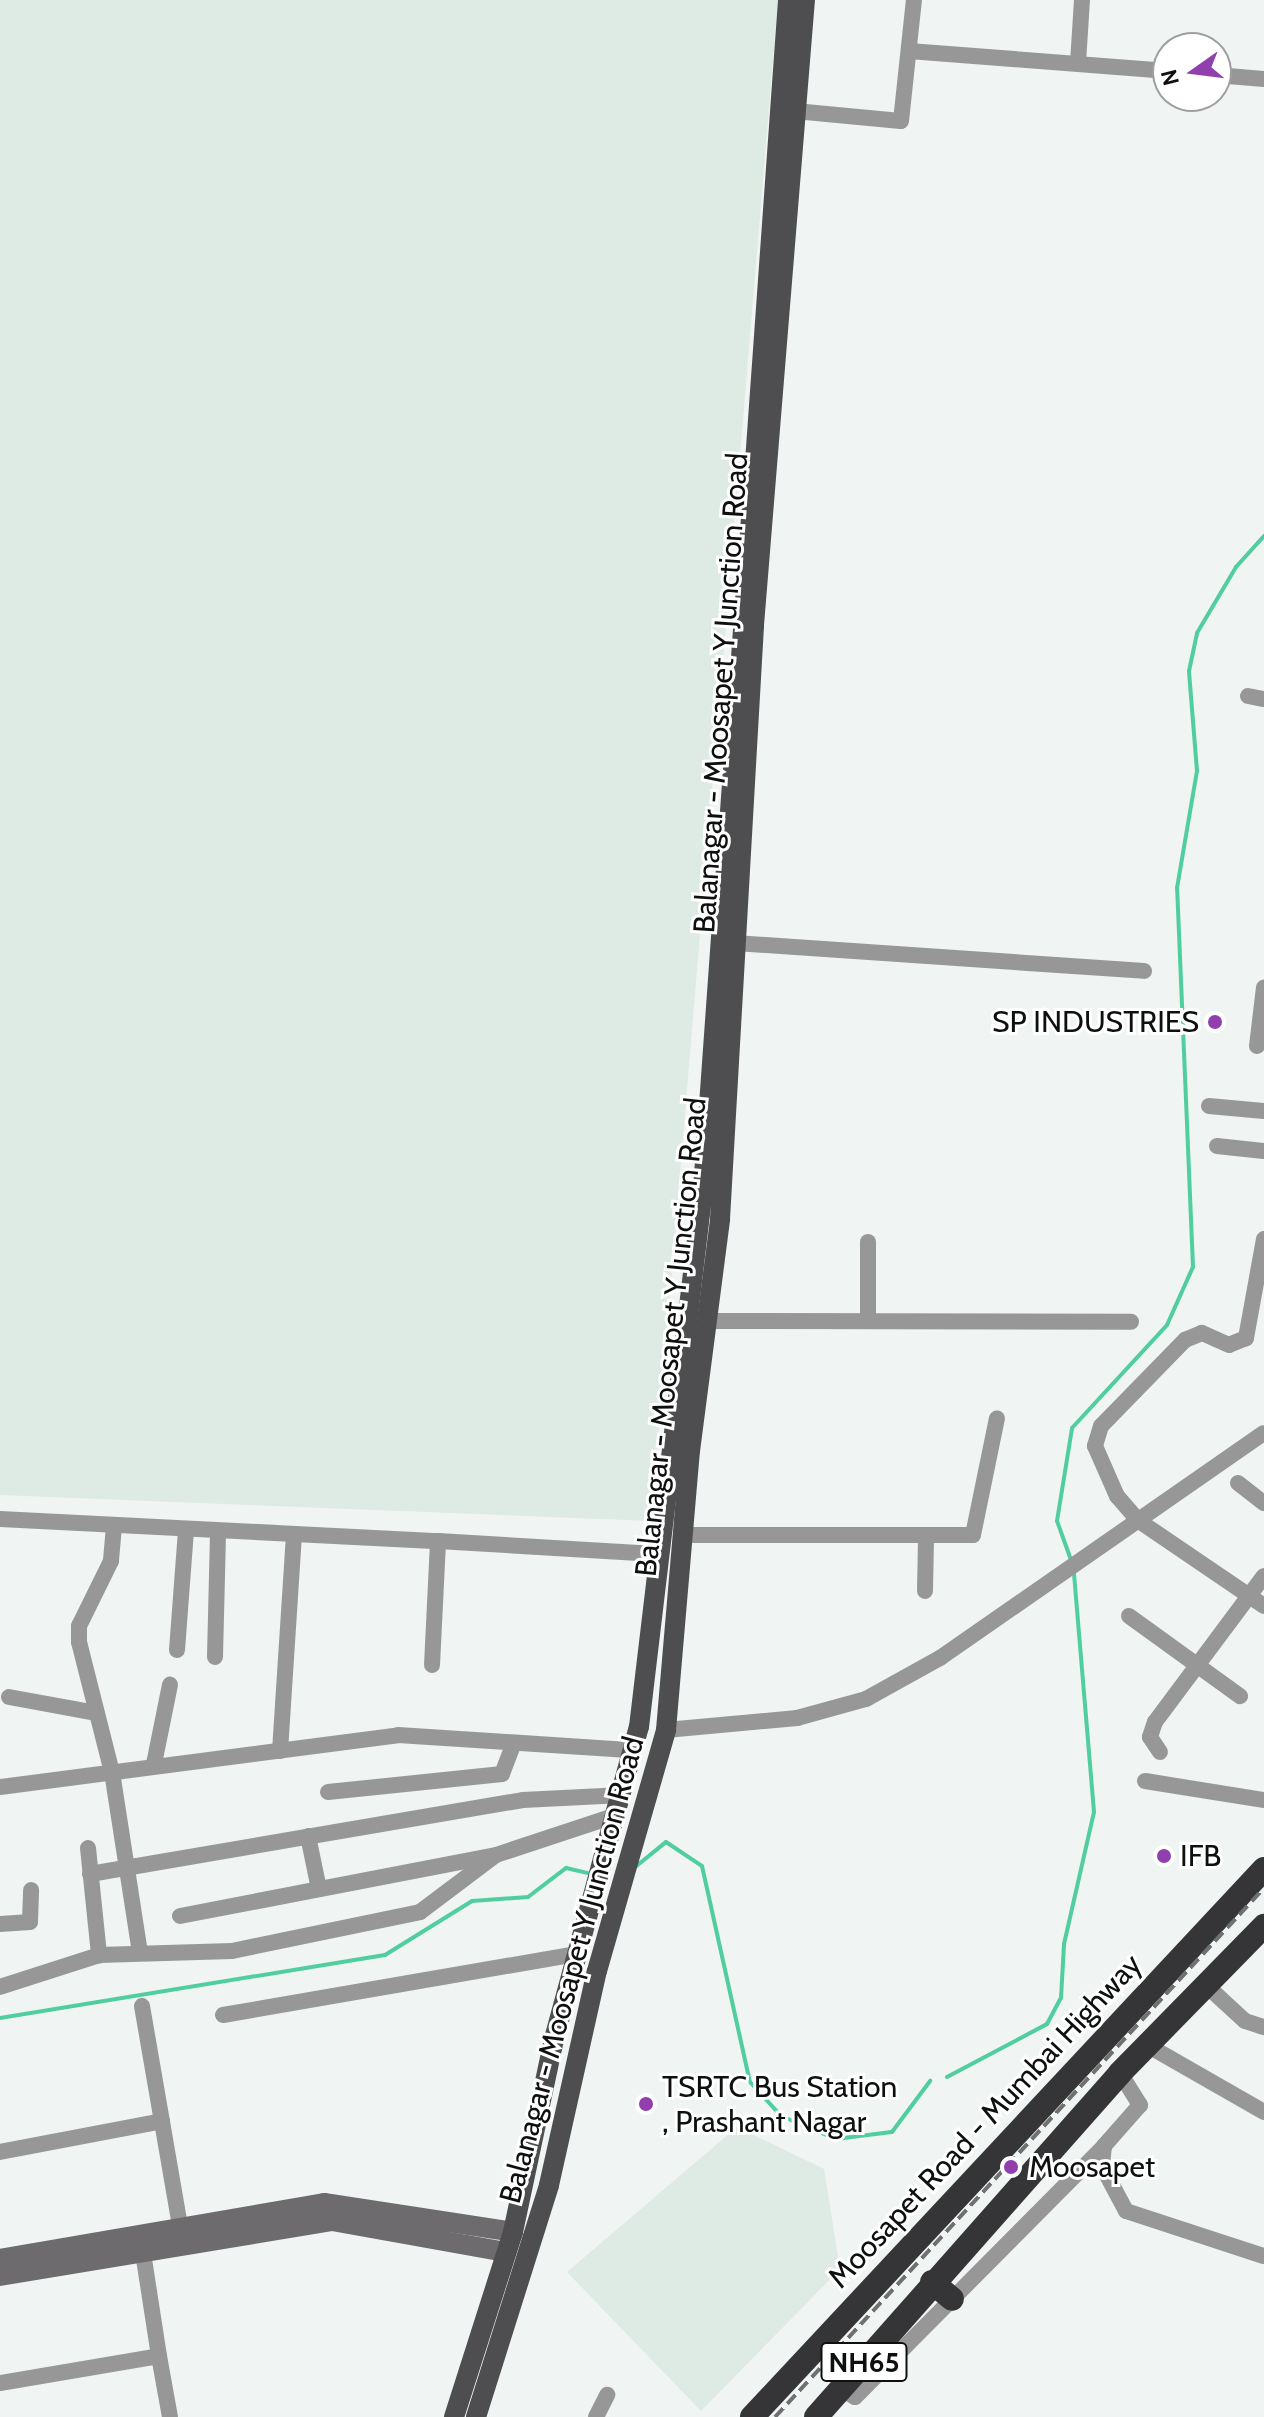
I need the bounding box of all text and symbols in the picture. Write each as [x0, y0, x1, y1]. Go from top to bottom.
north arrow [1152, 32, 1232, 112]
text: N [1155, 67, 1185, 88]
street label: Balanagar - Moosapet Y Junction Road [686, 452, 756, 934]
place label: SP INDUSTRIES [992, 1004, 1199, 1040]
marker: SP INDUSTRIES [1206, 1013, 1224, 1031]
street label: Balanagar - Moosapet Y Junction Road [628, 1096, 714, 1578]
street label: Balanagar - Moosapet Y Junction Road [492, 1733, 652, 2207]
place label: IFB [1180, 1838, 1221, 1874]
marker: IFB [1155, 1847, 1173, 1865]
street label: Moosapet Road - Mumbai Highway [821, 1947, 1149, 2295]
place label: TSRTC Bus Station , Prashant Nagar [662, 2069, 897, 2140]
marker: TSRTC Bus Station , Prashant Nagar [637, 2095, 655, 2113]
place label: Moosapet [1029, 2149, 1155, 2185]
marker: Moosapet [1000, 2156, 1022, 2178]
road number: NH65 [820, 2338, 908, 2386]

